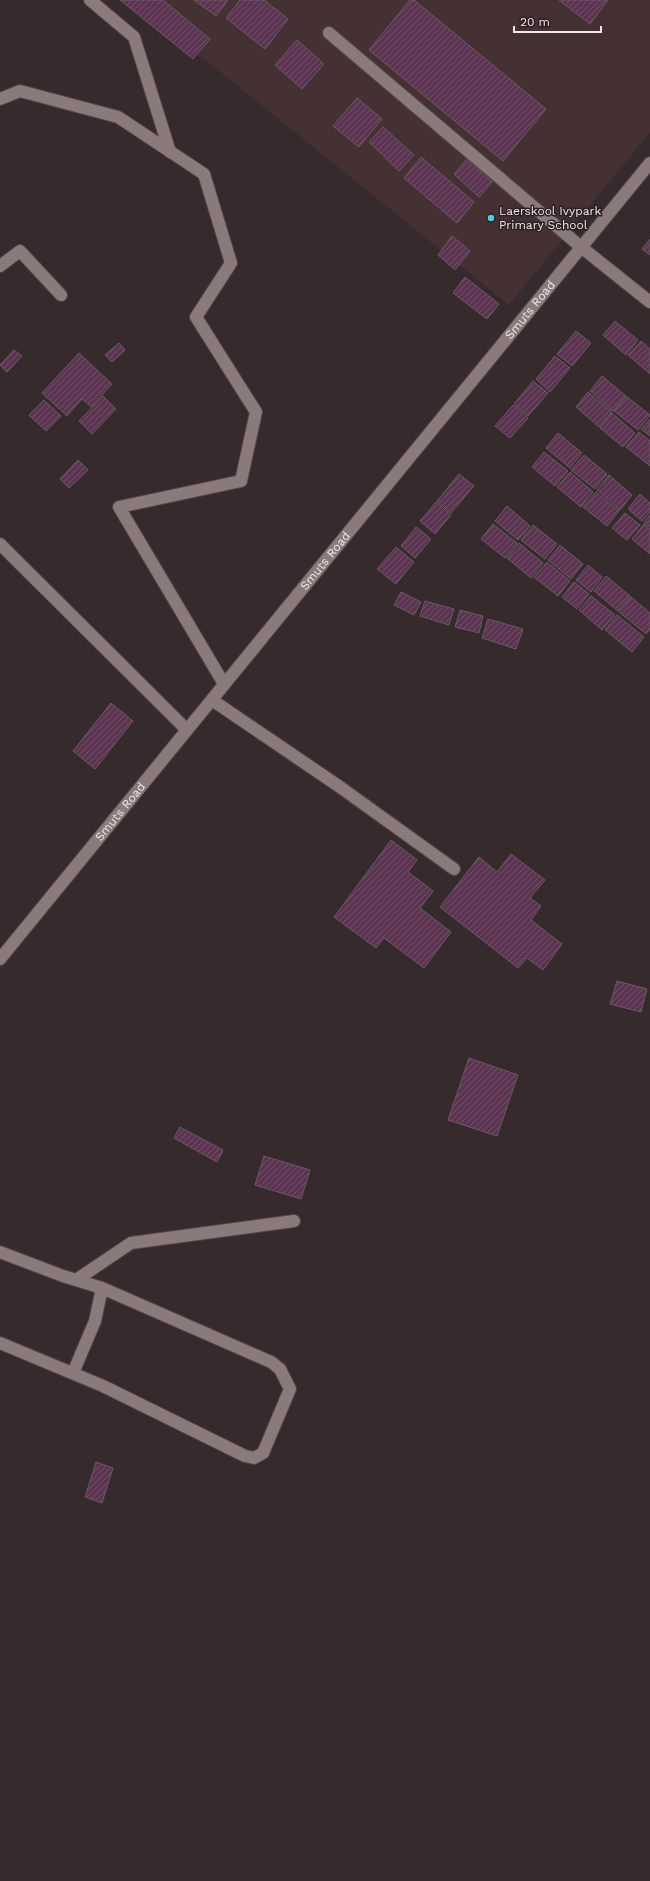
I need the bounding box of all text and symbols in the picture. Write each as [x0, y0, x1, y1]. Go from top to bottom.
scale bar [514, 8, 601, 34]
text: 20 m [520, 15, 550, 29]
place label: Laerskool Ivypark Primary School [499, 204, 601, 232]
marker: Laerskool Ivypark Primary School [486, 213, 496, 223]
street label: Smuts Road [502, 278, 558, 342]
street label: Smuts Road [297, 529, 353, 593]
street label: Smuts Road [92, 780, 148, 844]

